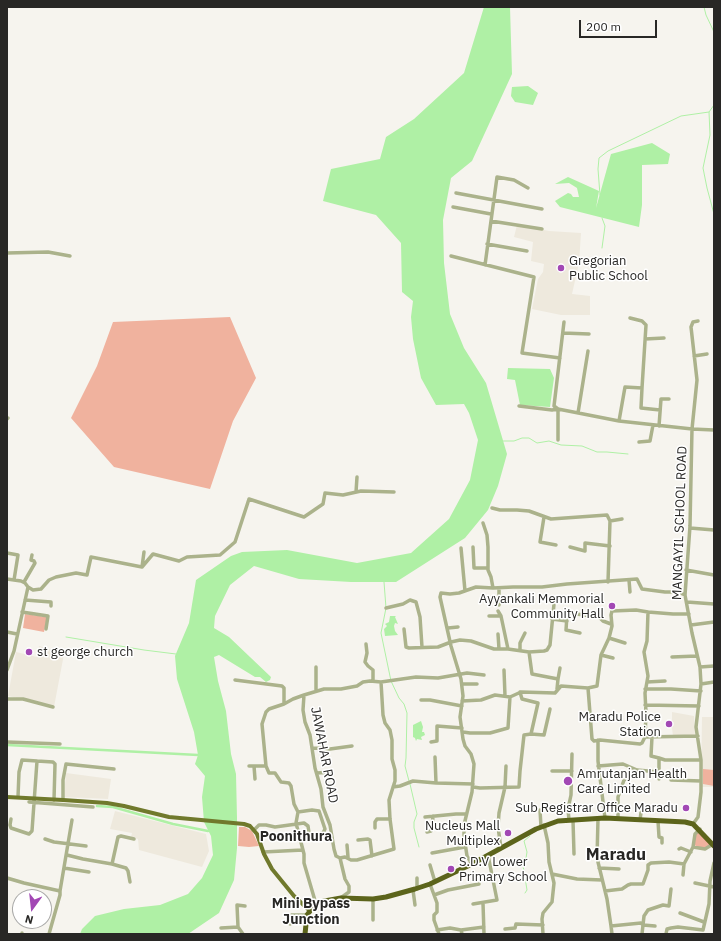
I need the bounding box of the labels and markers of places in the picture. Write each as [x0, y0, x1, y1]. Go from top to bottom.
place label: Gregorian Public School [569, 253, 648, 284]
marker: Gregorian Public School [556, 263, 566, 273]
place label: Ayyankali Memmorial Community Hall [479, 591, 604, 622]
marker: Ayyankali Memmorial Community Hall [607, 601, 617, 611]
place label: st george church [37, 644, 133, 660]
marker: st george church [24, 647, 34, 657]
place label: Maradu Police Station [579, 709, 661, 740]
marker: Maradu Police Station [664, 719, 674, 729]
place label: Amrutanjan Health Care Limited [577, 766, 687, 797]
marker: Amrutanjan Health Care Limited [562, 775, 574, 787]
place label: Sub Registrar Office Maradu [515, 800, 678, 816]
marker: Sub Registrar Office Maradu [681, 803, 691, 813]
place label: Nucleus Mall Multiplex [425, 818, 500, 849]
marker: Nucleus Mall Multiplex [503, 828, 513, 838]
place label: S.D.V Lower Primary School [459, 854, 547, 885]
marker: S.D.V Lower Primary School [446, 864, 456, 874]

